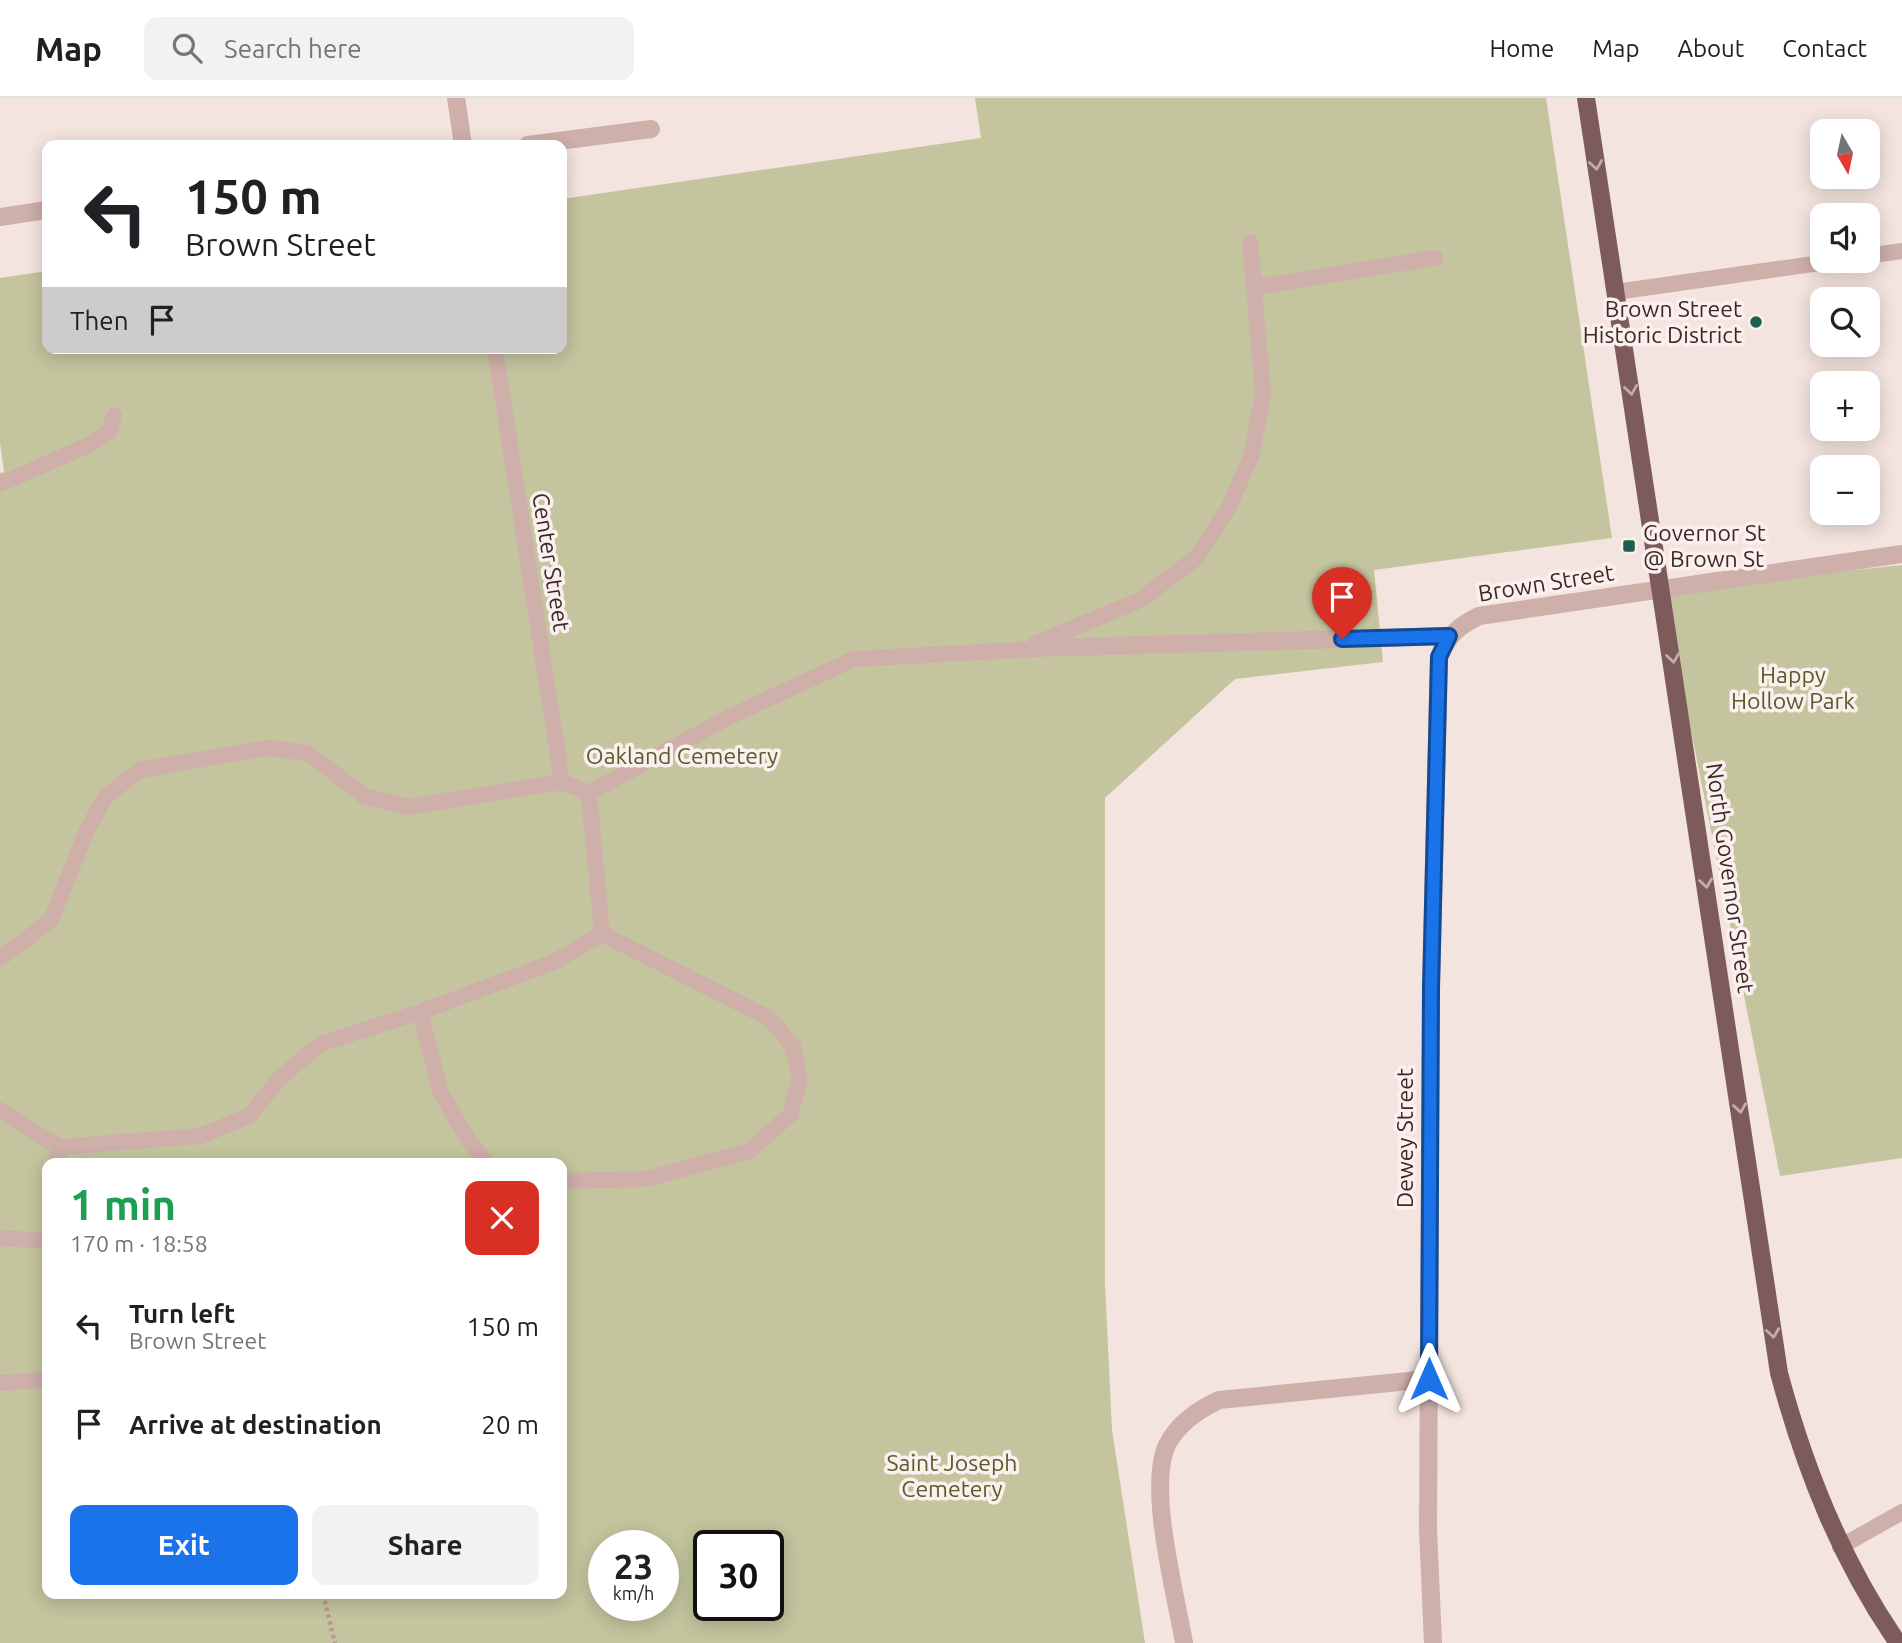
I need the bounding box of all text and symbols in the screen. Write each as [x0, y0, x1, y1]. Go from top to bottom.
search box [144, 17, 634, 80]
icon: search [168, 29, 206, 67]
text: Map [35, 30, 102, 67]
text: Search here [224, 34, 362, 63]
text: Home [1489, 35, 1554, 62]
text: Map [1592, 35, 1639, 62]
text: About [1677, 35, 1744, 62]
text: Contact [1782, 35, 1867, 62]
north arrow [1810, 119, 1880, 189]
map controls [1810, 119, 1880, 525]
one-way arrow [1588, 160, 1603, 171]
icon: left [70, 168, 161, 259]
text: 150 m [185, 168, 322, 223]
button: sound [1810, 203, 1880, 273]
text: Brown Street [185, 226, 376, 262]
button: search [1810, 287, 1880, 357]
place label: Brown Street Historic District [1583, 296, 1742, 347]
icon: arrive [143, 301, 181, 339]
text: Then [70, 306, 129, 335]
marker: Brown Street Historic District [1748, 314, 1764, 330]
button: + [1810, 371, 1880, 441]
one-way arrow [1623, 384, 1638, 396]
button: − [1810, 455, 1880, 525]
street label: Center Street [528, 491, 575, 633]
place label: Governor St @ Brown St [1643, 520, 1766, 571]
marker: Governor St @ Brown St [1621, 538, 1637, 554]
street label: Brown Street [1476, 559, 1616, 606]
pin [1312, 567, 1372, 639]
icon: arrive [1323, 578, 1361, 616]
one-way arrow [1665, 652, 1680, 664]
park label: Happy Hollow Park [1731, 662, 1855, 713]
park label: Oakland Cemetery [586, 743, 778, 768]
street label: North Governor Street [1702, 761, 1759, 995]
one-way arrow [1698, 877, 1713, 889]
street label: Dewey Street [1392, 1068, 1417, 1208]
one-way arrow [1732, 1102, 1747, 1114]
text: 1 min [70, 1181, 176, 1228]
button: close [465, 1181, 539, 1255]
text: 170 m · 18:58 [70, 1231, 208, 1256]
text: Turn left [129, 1299, 235, 1328]
icon: left [70, 1307, 108, 1345]
text: 150 m [467, 1312, 539, 1341]
one-way arrow [1766, 1327, 1781, 1339]
text: Brown Street [129, 1328, 266, 1353]
position arrow [1392, 1342, 1466, 1416]
icon: arrive [70, 1405, 108, 1443]
text: Arrive at destination [129, 1410, 382, 1439]
text: 20 m [481, 1410, 539, 1439]
park label: Saint Joseph Cemetery [887, 1450, 1017, 1501]
button: Exit [70, 1505, 298, 1585]
button: Share [312, 1505, 539, 1585]
speed limit sign: 30 [693, 1530, 784, 1621]
text: 23 [614, 1546, 653, 1586]
text: km/h [613, 1583, 654, 1603]

